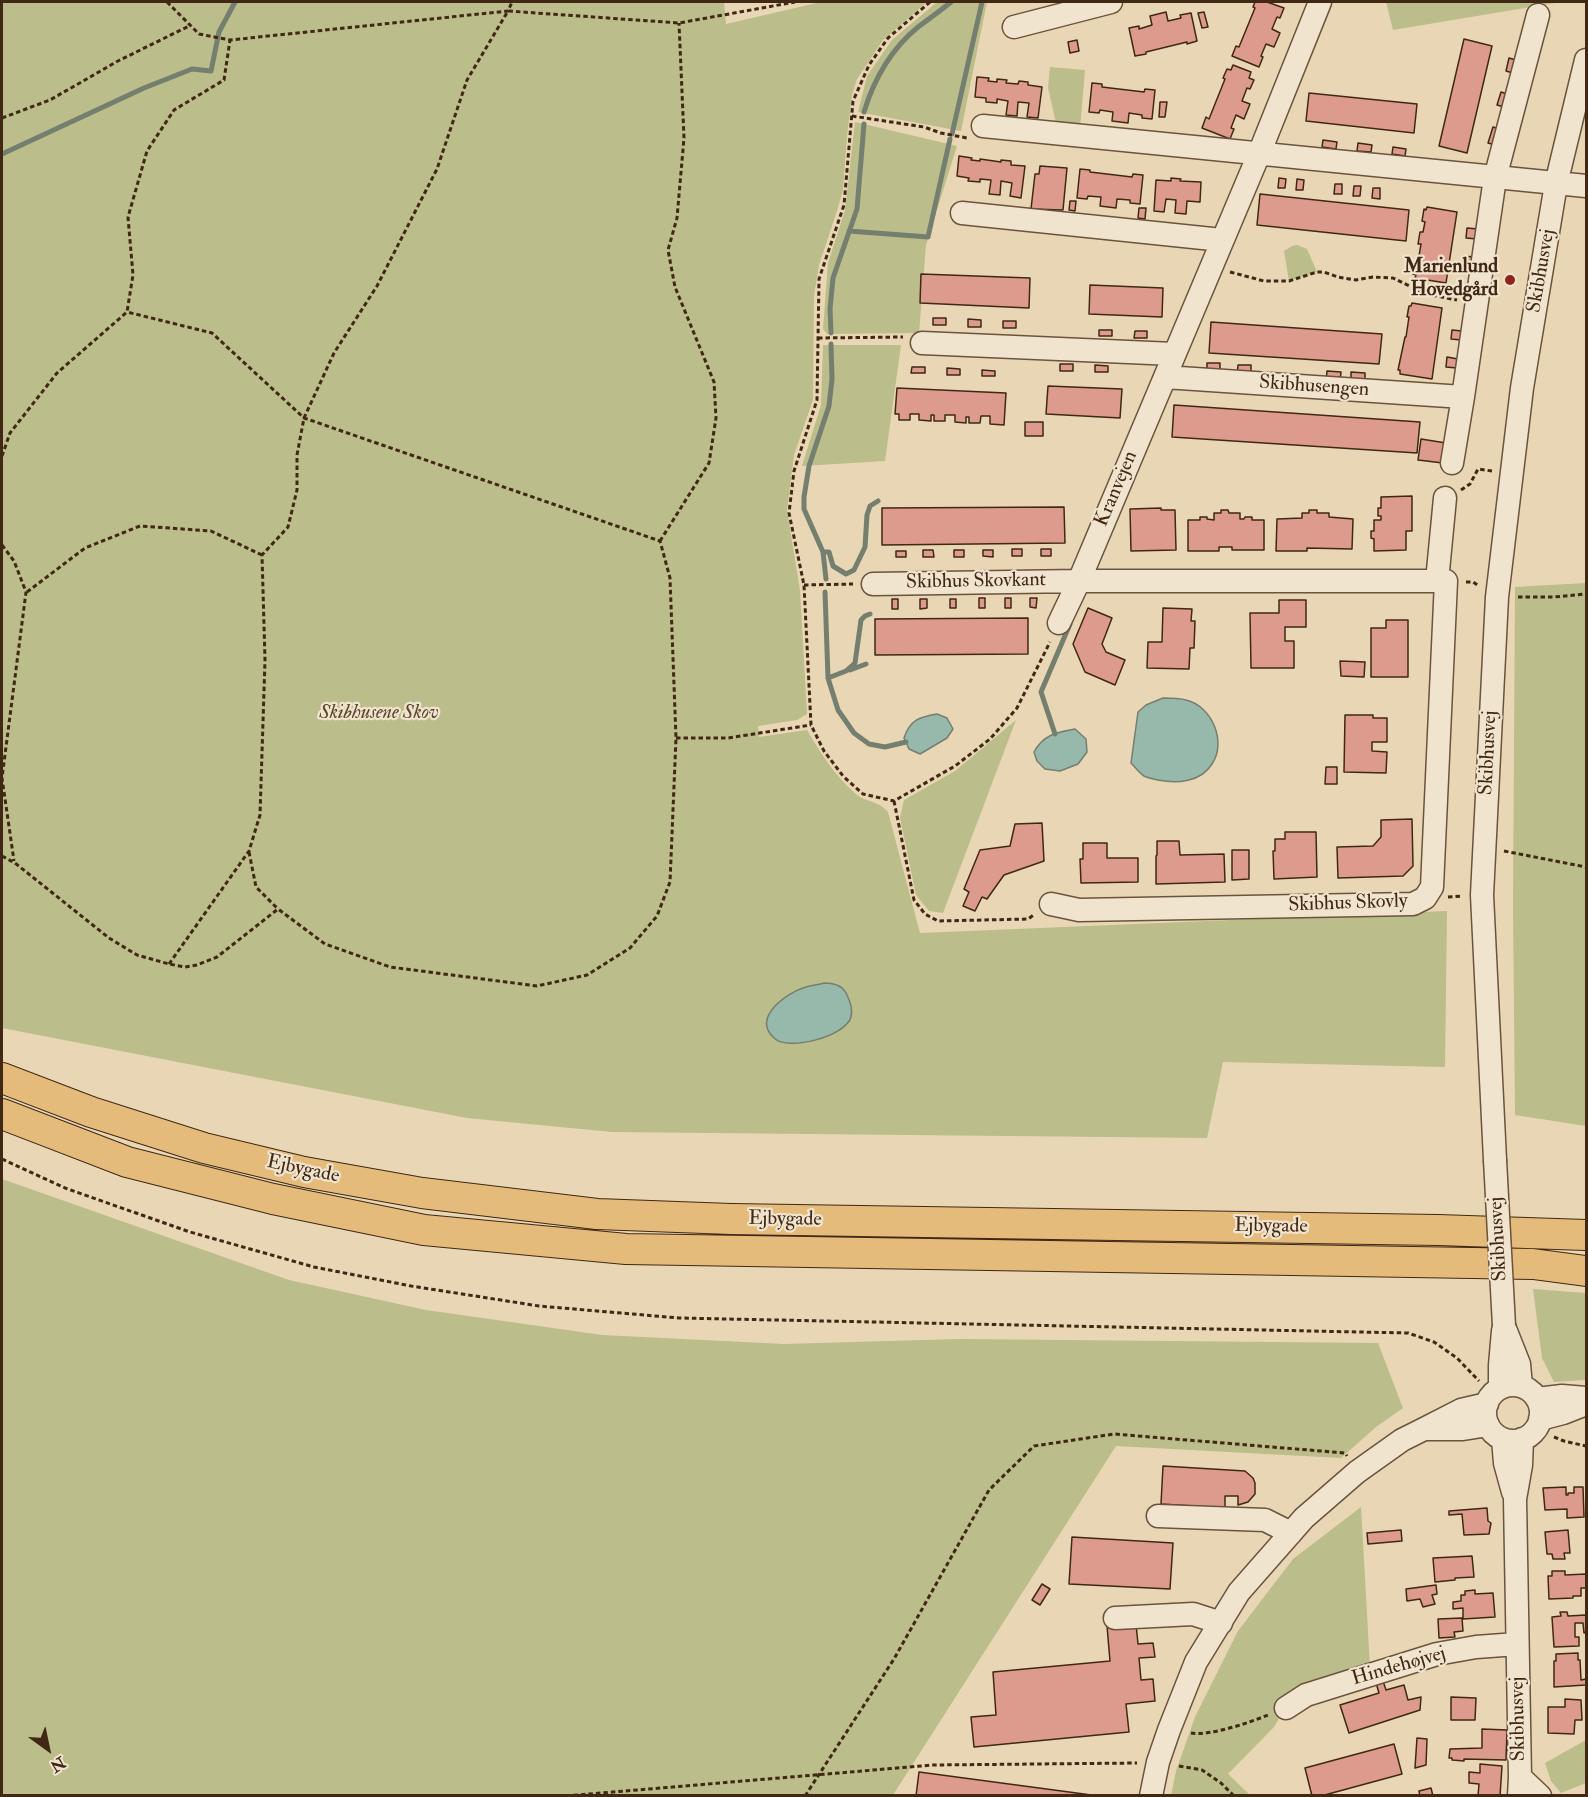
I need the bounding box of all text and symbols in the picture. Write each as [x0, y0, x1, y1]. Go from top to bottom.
street label: Skibhusvej [1523, 227, 1561, 315]
place label: Marienlund Hovedgård [1404, 256, 1498, 303]
marker: Marienlund Hovedgård [1503, 273, 1517, 287]
street label: Skibhusengen [1258, 371, 1370, 403]
street label: Kranvejen [1090, 448, 1144, 530]
street label: Skibhus Skovkant [906, 569, 1046, 595]
park label: Skibhusene Skov [319, 702, 439, 726]
street label: Skibhusvej [1475, 710, 1503, 796]
street label: Skibhus Skovly [1288, 890, 1408, 918]
street label: Ejbygade [265, 1151, 341, 1189]
street label: Skibhusvej [1485, 1196, 1513, 1282]
street label: Ejbygade [748, 1207, 822, 1233]
street label: Ejbygade [1234, 1214, 1308, 1240]
street label: Hindehøjvej [1349, 1642, 1449, 1692]
street label: Skibhusvej [1506, 1676, 1532, 1762]
north arrow [18, 1719, 78, 1779]
text: N [46, 1752, 69, 1776]

